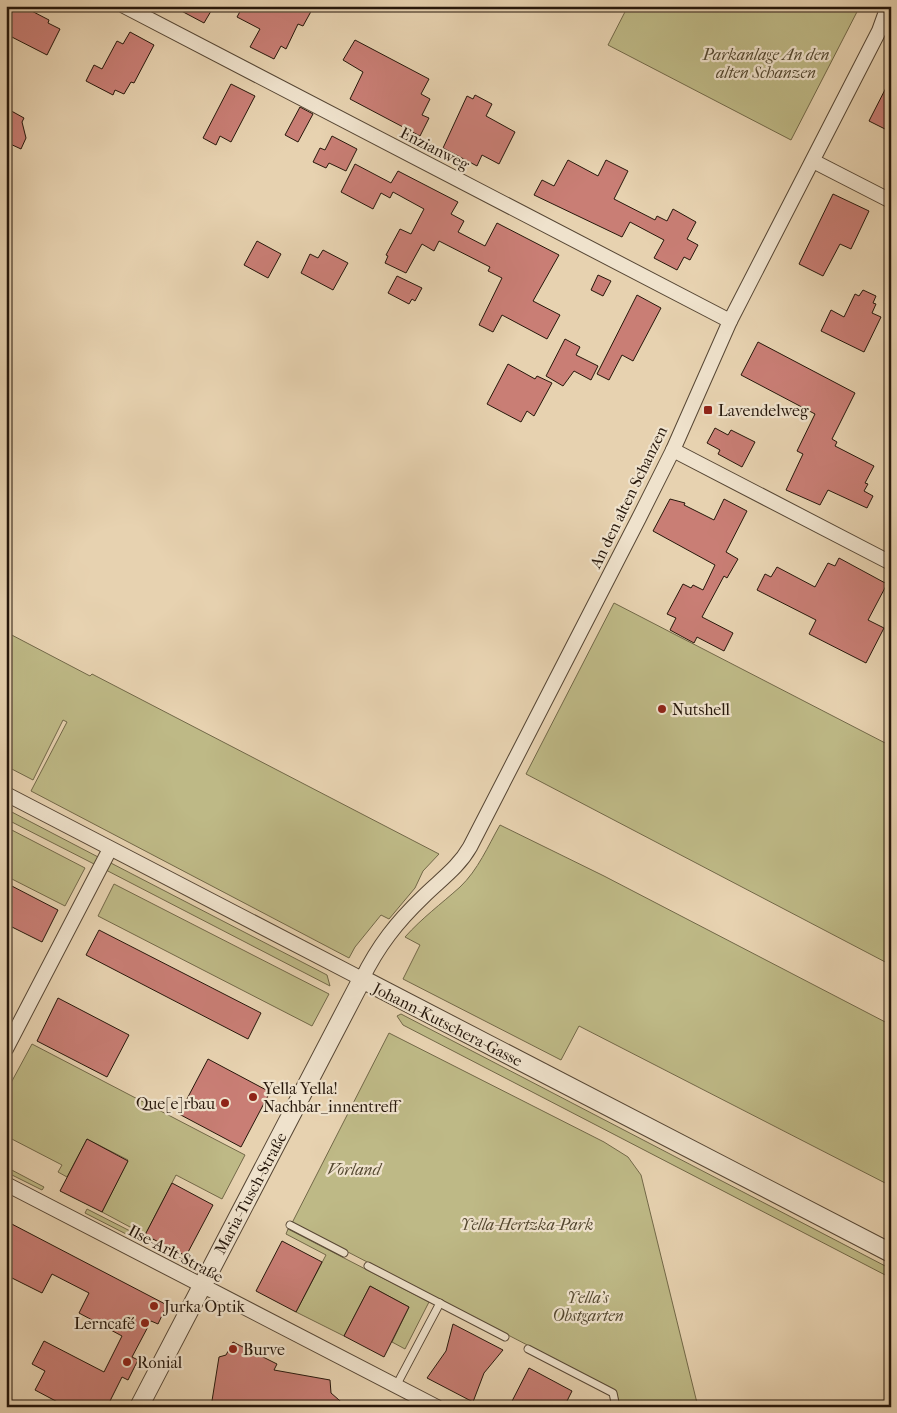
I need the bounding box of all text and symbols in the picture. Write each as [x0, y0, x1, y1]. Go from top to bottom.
park label: Parkanlage An den alten Schanzen [702, 45, 829, 82]
street label: Enzianweg [397, 123, 473, 174]
place label: Lavendelweg [718, 401, 809, 420]
marker: Lavendelweg [702, 404, 714, 416]
street label: An den alten Schanzen [585, 422, 671, 572]
place label: Nutshell [672, 700, 731, 719]
marker: Nutshell [656, 703, 668, 715]
street label: Johann-Kutschera-Gasse [368, 978, 526, 1070]
place label: Yella Yella! Nachbar_innentreff [262, 1079, 402, 1116]
marker: Yella Yella! Nachbar_innentreff [247, 1091, 259, 1103]
place label: Que[e]rbau [136, 1094, 215, 1113]
marker: Que[e]rbau [219, 1097, 231, 1109]
street label: Maria-Tusch-Straße [210, 1129, 291, 1258]
park label: Vorland [327, 1160, 382, 1179]
park label: Yella-Hertzka-Park [461, 1215, 593, 1234]
street label: Ilse-Arlt-Straße [125, 1220, 227, 1286]
park label: Yella's Obstgarten [552, 1288, 624, 1325]
place label: Jurka Optik [162, 1297, 245, 1316]
marker: Jurka Optik [148, 1300, 160, 1312]
place label: Lerncafé [74, 1314, 135, 1333]
marker: Lerncafé [139, 1317, 151, 1329]
place label: Burve [243, 1340, 285, 1359]
marker: Burve [227, 1343, 239, 1355]
place label: Ronial [137, 1353, 183, 1372]
marker: Ronial [121, 1356, 133, 1368]

